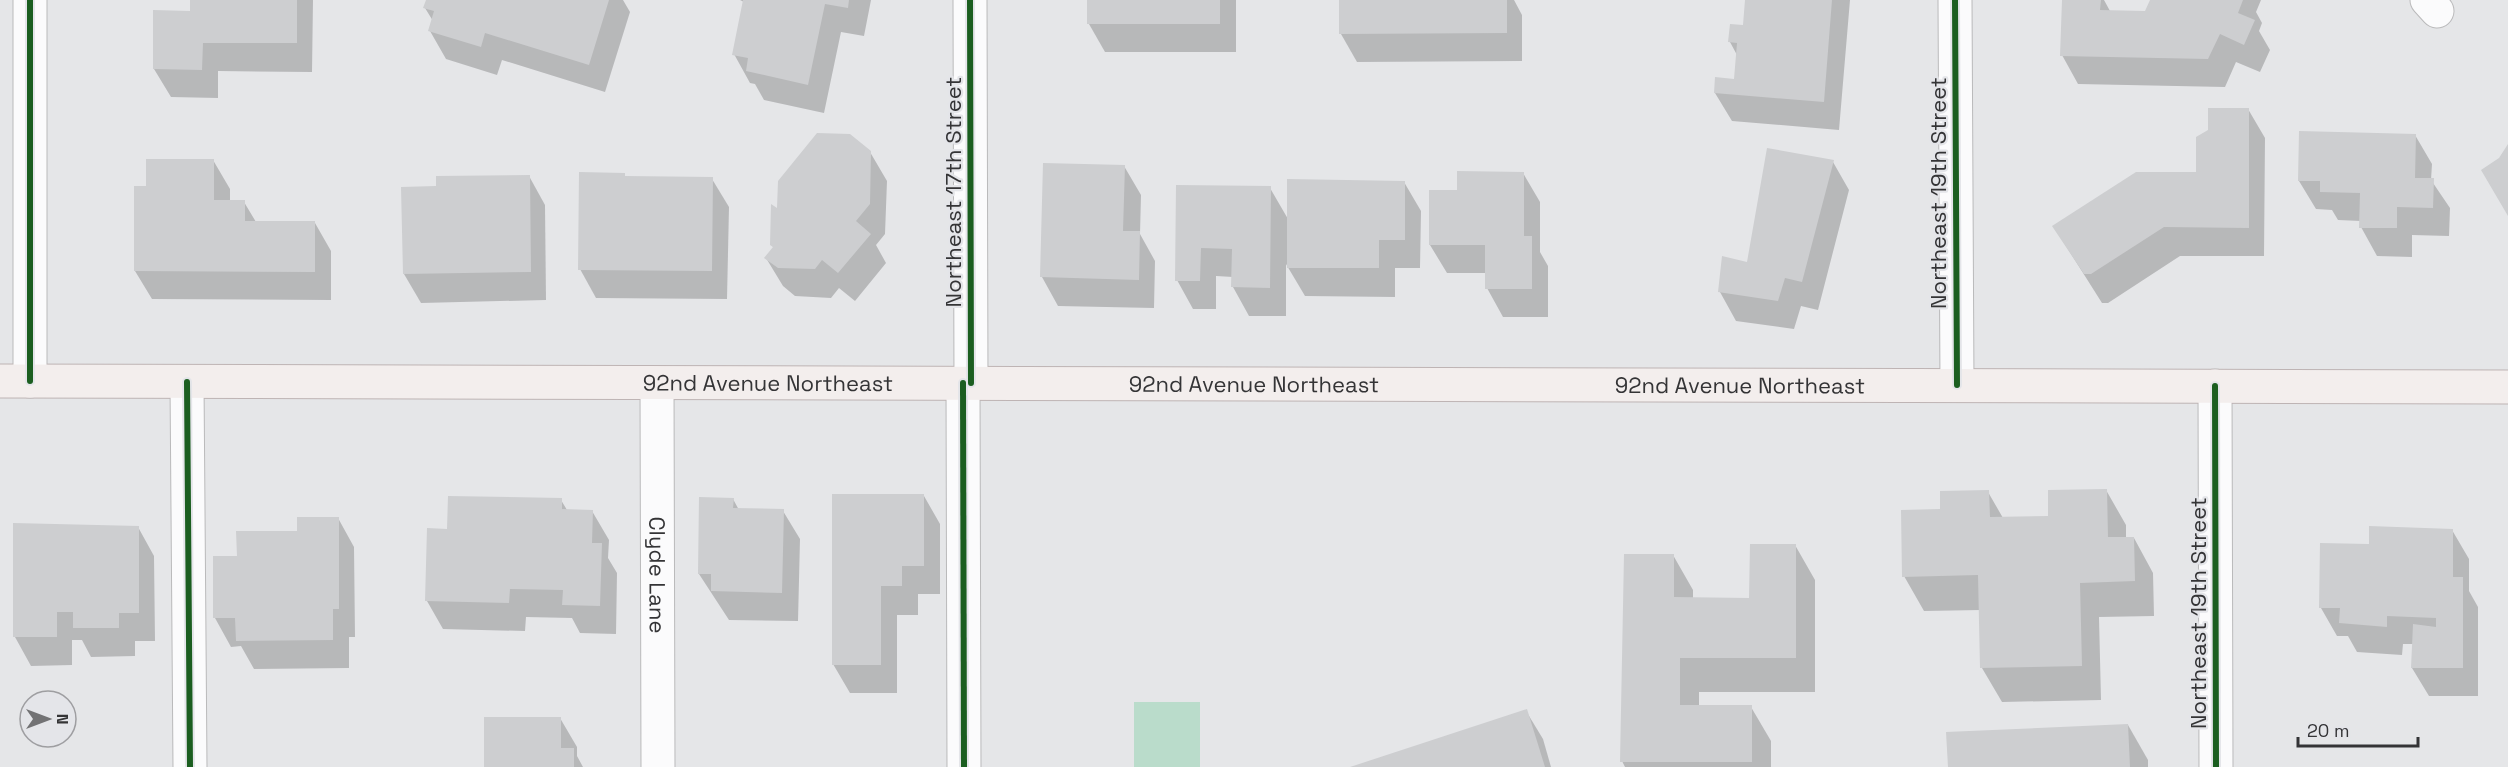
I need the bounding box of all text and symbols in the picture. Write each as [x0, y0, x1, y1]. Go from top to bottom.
street label: Northeast 17th Street [939, 77, 967, 307]
street label: Northeast 19th Street [1924, 77, 1952, 309]
street label: 92nd Avenue Northeast [643, 369, 893, 397]
street label: 92nd Avenue Northeast [1129, 370, 1379, 398]
street label: 92nd Avenue Northeast [1615, 371, 1865, 399]
street label: Northeast 19th Street [2184, 497, 2212, 729]
street label: Clyde Lane [643, 516, 672, 634]
north arrow [18, 689, 78, 749]
scale bar [2298, 710, 2418, 748]
text: N [52, 714, 73, 724]
text: 20 m [2307, 719, 2350, 742]

